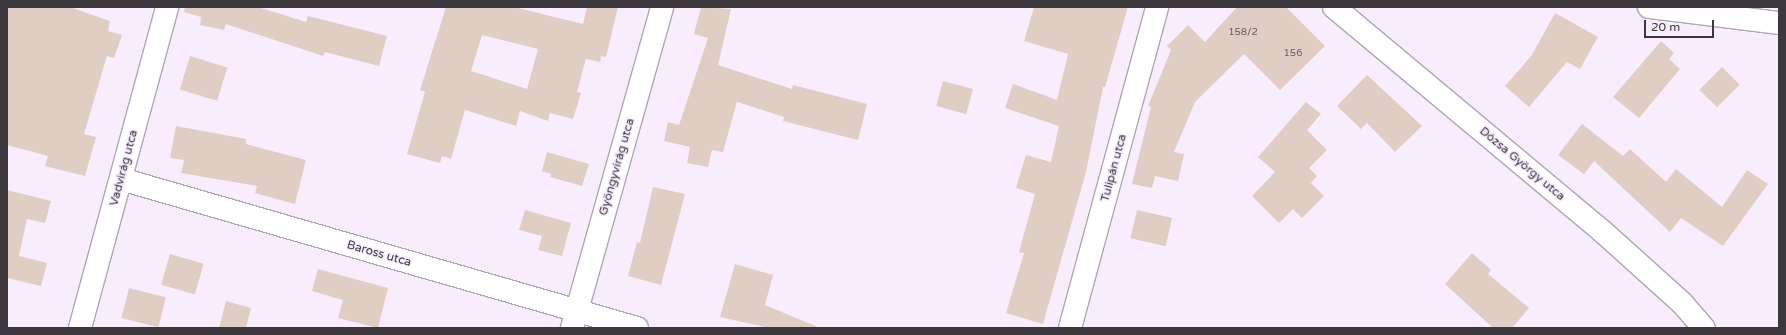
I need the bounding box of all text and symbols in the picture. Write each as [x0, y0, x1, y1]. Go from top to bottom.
scale bar [1646, 12, 1716, 38]
text: 20 m [1651, 20, 1680, 34]
house number: 158/2 [1228, 27, 1258, 39]
house number: 156 [1284, 48, 1302, 60]
street label: Gyöngyvirág utca [596, 117, 638, 217]
street label: Dózsa György utca [1476, 124, 1568, 204]
street label: Vadvirág utca [107, 128, 141, 208]
street label: Tulipán utca [1098, 133, 1130, 203]
street label: Baross utca [345, 238, 413, 270]

